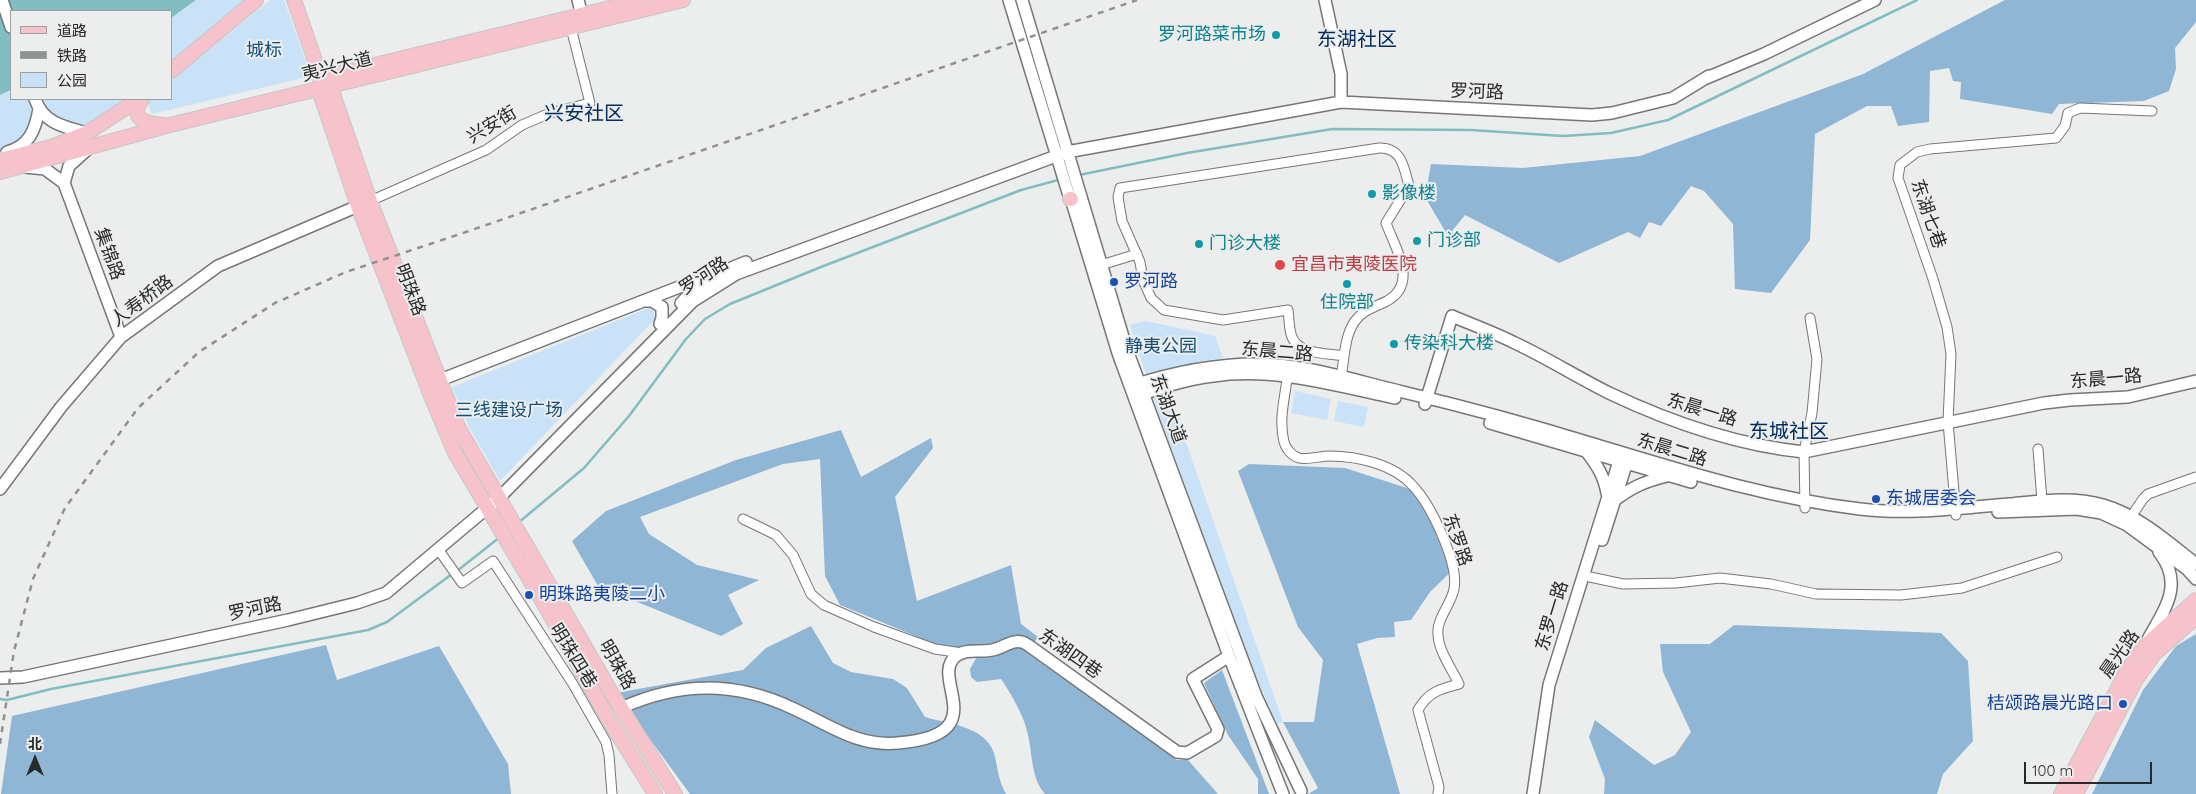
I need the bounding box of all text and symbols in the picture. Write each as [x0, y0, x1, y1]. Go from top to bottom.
legend [10, 10, 172, 100]
text: 道路 [57, 21, 87, 40]
place label: 罗河路菜市场 [1158, 24, 1266, 46]
district label: 东湖社区 [1317, 28, 1397, 52]
marker: 罗河路菜市场 [1270, 29, 1282, 41]
park label: 城标 [246, 40, 282, 62]
text: 铁路 [57, 46, 87, 65]
street label: 夷兴大道 [299, 48, 375, 86]
text: 公园 [57, 71, 87, 90]
street label: 罗河路 [1450, 80, 1504, 104]
street label: 兴安街 [463, 102, 521, 148]
district label: 兴安社区 [544, 102, 624, 126]
street label: 东湖七巷 [1906, 176, 1950, 252]
place label: 影像楼 [1382, 183, 1436, 205]
marker: 影像楼 [1366, 188, 1378, 200]
street label: 集锦路 [90, 225, 128, 283]
place label: 门诊部 [1427, 230, 1481, 252]
place label: 门诊大楼 [1209, 233, 1281, 255]
marker: 门诊部 [1411, 235, 1423, 247]
marker: 门诊大楼 [1193, 238, 1205, 250]
street label: 罗河路 [675, 252, 733, 300]
place label: 宜昌市夷陵医院 [1291, 254, 1417, 276]
marker: 宜昌市夷陵医院 [1273, 258, 1287, 272]
street label: 明珠路 [390, 261, 430, 319]
street label: 人寿桥路 [107, 271, 177, 331]
place label: 罗河路 [1124, 271, 1178, 293]
marker: 罗河路 [1108, 276, 1120, 288]
marker: 住院部 [1341, 278, 1353, 290]
place label: 住院部 [1320, 292, 1374, 314]
place label: 传染科大楼 [1404, 333, 1494, 355]
park label: 静夷公园 [1125, 336, 1197, 358]
street label: 东晨二路 [1240, 338, 1314, 366]
marker: 传染科大楼 [1388, 338, 1400, 350]
street label: 东晨一路 [2069, 365, 2143, 393]
street label: 东湖大道 [1146, 371, 1190, 447]
street label: 东晨一路 [1664, 389, 1740, 431]
park label: 三线建设广场 [455, 400, 563, 422]
district label: 东城社区 [1749, 420, 1829, 444]
street label: 东晨二路 [1634, 429, 1710, 471]
place label: 东城居委会 [1886, 488, 1976, 510]
marker: 东城居委会 [1870, 493, 1882, 505]
street label: 东罗路 [1438, 511, 1476, 569]
street label: 东罗一路 [1531, 578, 1573, 654]
place label: 明珠路夷陵二小 [539, 584, 665, 606]
marker: 明珠路夷陵二小 [523, 589, 535, 601]
street label: 罗河路 [226, 593, 284, 625]
street label: 明珠四巷 [545, 620, 601, 692]
street label: 东湖四巷 [1034, 625, 1106, 683]
street label: 晨光路 [2096, 626, 2144, 682]
street label: 明珠路 [594, 636, 640, 694]
place label: 桔颂路晨光路口 [1987, 693, 2113, 715]
marker: 桔颂路晨光路口 [2117, 698, 2129, 710]
north arrow [10, 734, 60, 784]
text: 北 [28, 735, 42, 753]
scale bar [2026, 752, 2154, 784]
text: 100 m [2032, 761, 2073, 780]

